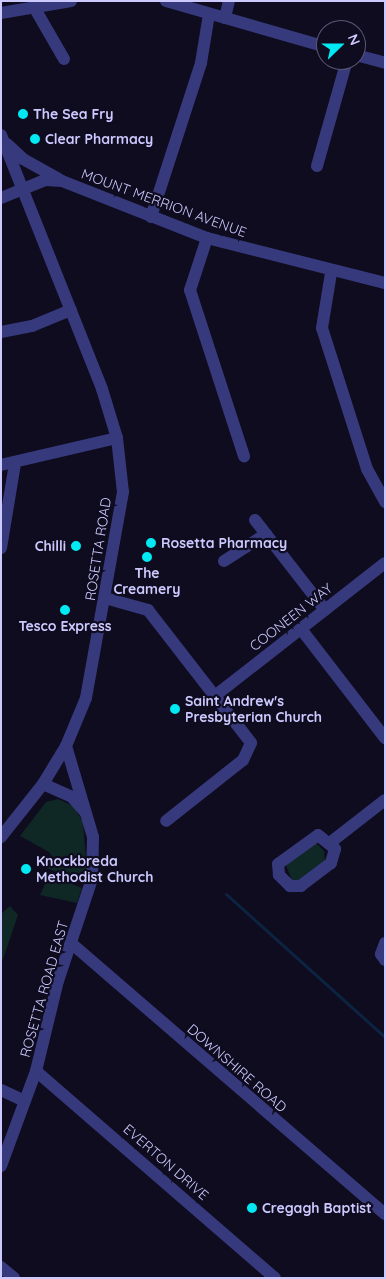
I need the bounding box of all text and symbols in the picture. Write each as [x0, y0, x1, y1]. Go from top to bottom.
north arrow [316, 20, 366, 70]
text: N [344, 32, 364, 48]
place label: The Sea Fry [33, 106, 114, 122]
marker: The Sea Fry [17, 108, 29, 120]
place label: Clear Pharmacy [45, 131, 153, 147]
marker: Clear Pharmacy [29, 133, 41, 145]
street label: MOUNT MERRION AVENUE [79, 165, 249, 241]
street label: ROSETTA ROAD [82, 496, 114, 602]
place label: Rosetta Pharmacy [161, 535, 287, 551]
marker: Rosetta Pharmacy [145, 537, 157, 549]
place label: Chilli [35, 538, 66, 554]
marker: Chilli [70, 540, 82, 552]
marker: The Creamery [141, 551, 153, 563]
place label: The Creamery [113, 565, 181, 598]
street label: COONEEN WAY [246, 580, 336, 654]
marker: Tesco Express [59, 604, 71, 616]
place label: Tesco Express [18, 618, 112, 634]
place label: Saint Andrew's Presbyterian Church [185, 693, 322, 726]
marker: Saint Andrew's Presbyterian Church [169, 703, 181, 715]
place label: Knockbreda Methodist Church [36, 853, 153, 886]
marker: Knockbreda Methodist Church [20, 863, 32, 875]
street label: ROSETTA ROAD EAST [16, 919, 72, 1059]
street label: DOWNSHIRE ROAD [184, 1020, 290, 1116]
street label: EVERTON DRIVE [120, 1120, 212, 1204]
place label: Cregagh Baptist [262, 1200, 372, 1216]
marker: Cregagh Baptist [246, 1202, 258, 1214]

